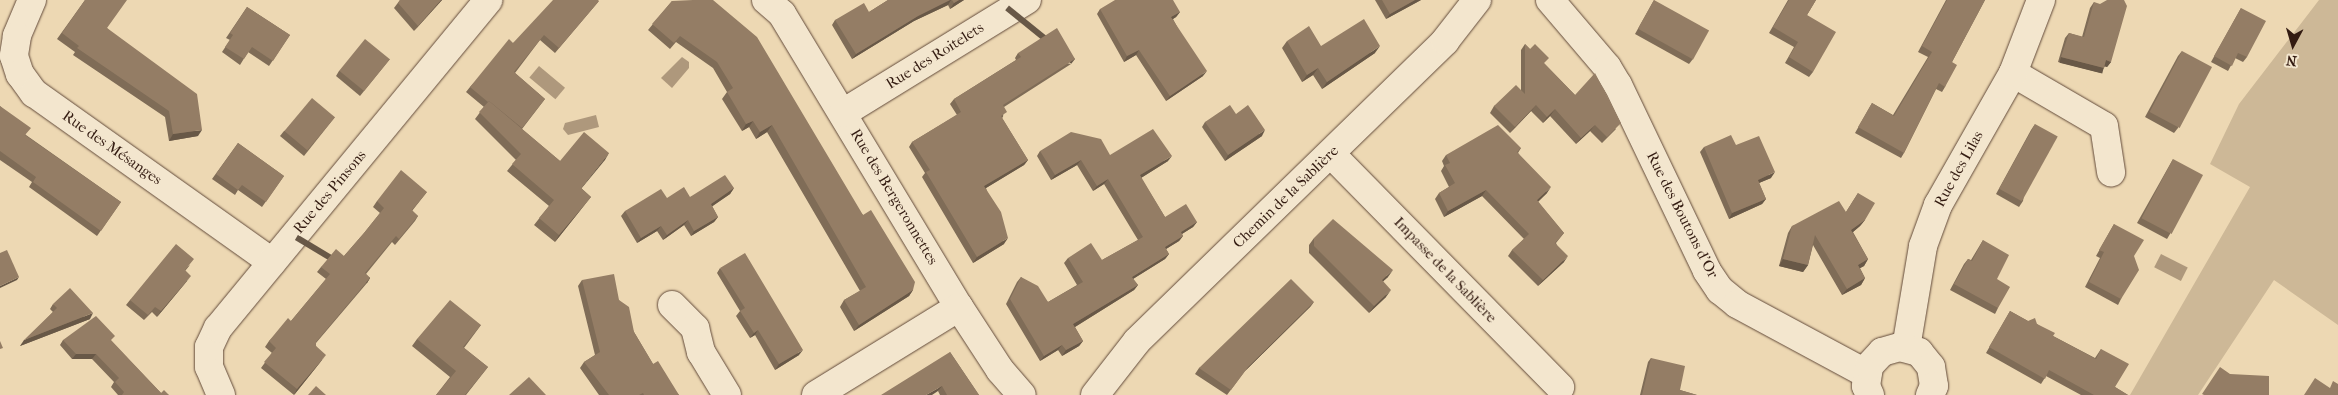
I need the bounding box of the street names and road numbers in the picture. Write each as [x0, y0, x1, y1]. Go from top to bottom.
street label: Rue des Roitelets [883, 19, 987, 93]
street label: Rue des Mésanges [59, 107, 165, 189]
street label: Rue des Bergeronnettes [846, 126, 942, 268]
street label: Rue des Lilas [1931, 128, 1987, 210]
street label: Chemin de la Sablière [1229, 142, 1343, 252]
street label: Rue des Pinsons [290, 147, 370, 237]
street label: Rue des Boutons d'Or [1642, 149, 1722, 281]
street label: Impasse de la Sablière [1390, 213, 1500, 327]

